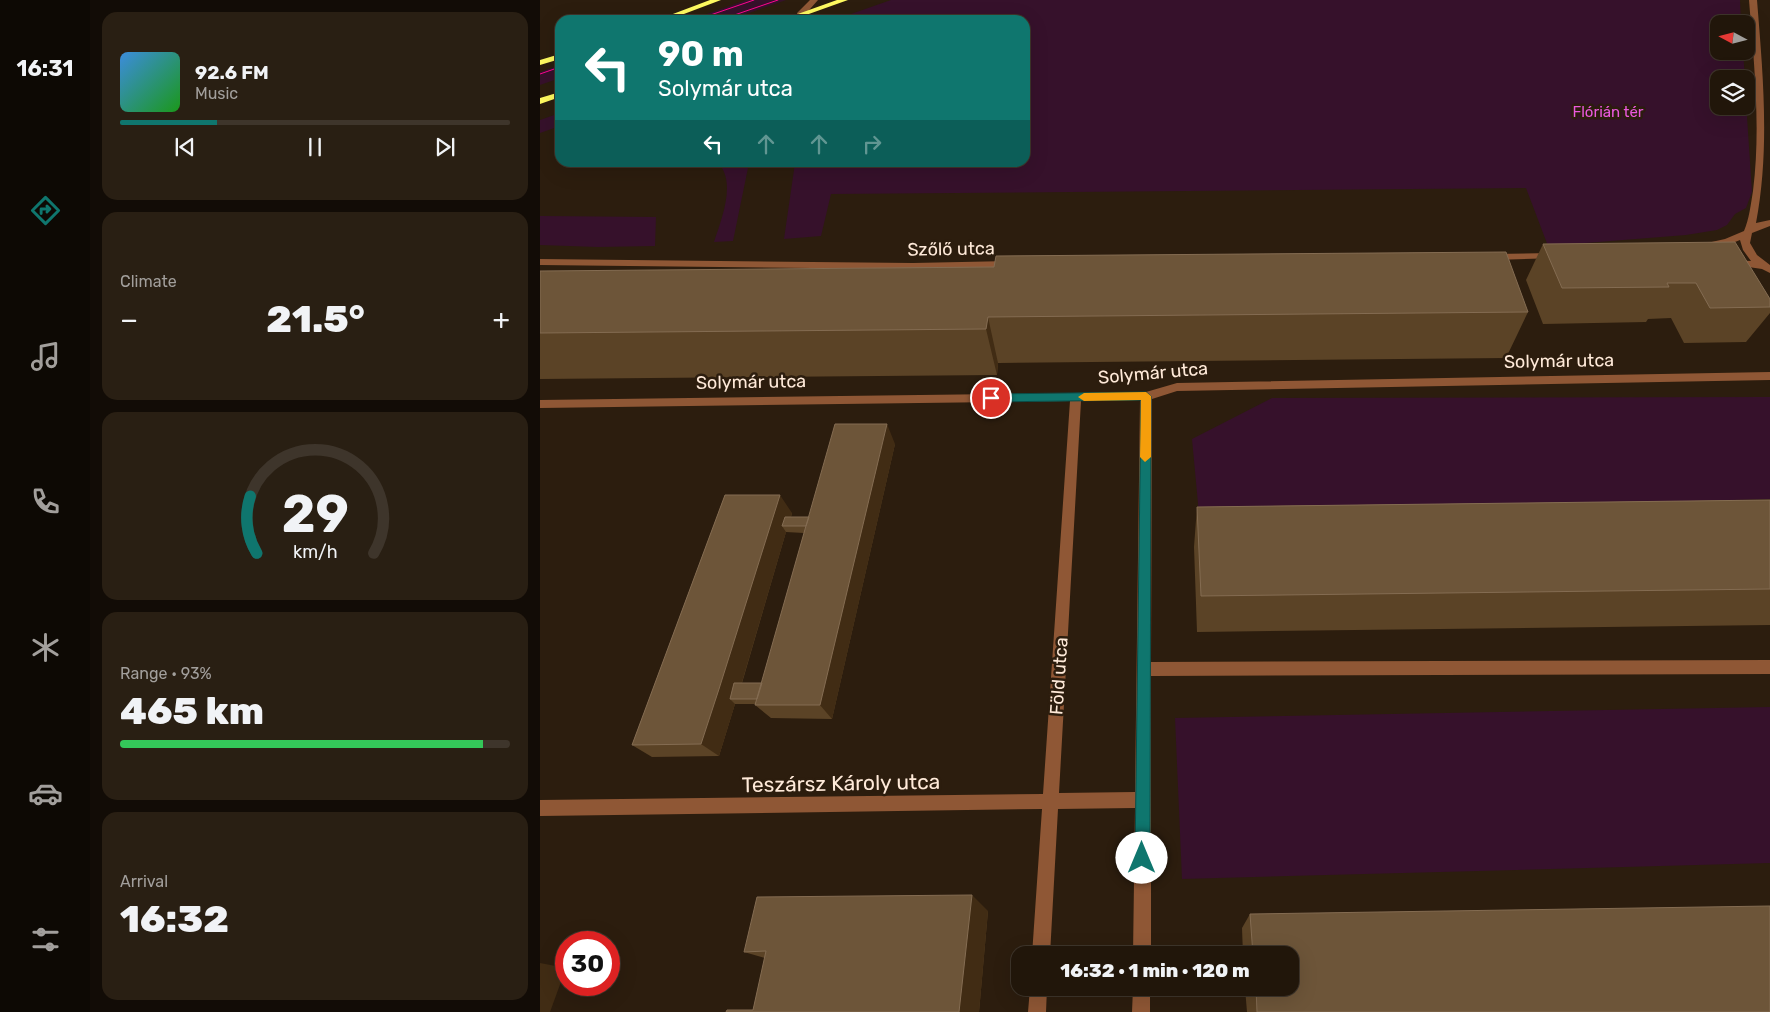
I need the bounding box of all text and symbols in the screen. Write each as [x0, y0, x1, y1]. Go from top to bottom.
north arrow [1710, 15, 1755, 60]
map controls [1710, 15, 1755, 115]
text: 90 m [658, 33, 744, 75]
icon: left [575, 35, 640, 100]
text: 16:31 [17, 55, 73, 82]
text: 92.6 FM [195, 61, 269, 84]
button: layers [1710, 70, 1755, 115]
text: Solymár utca [658, 75, 793, 102]
text: Music [195, 84, 238, 103]
park label: Flórián tér [1572, 103, 1644, 121]
icon: left [699, 130, 727, 158]
icon: ahead [752, 130, 780, 158]
icon: ahead [805, 130, 833, 158]
icon: right [858, 130, 886, 158]
icon: previous [171, 133, 199, 161]
icon: pause [301, 133, 329, 161]
icon: next [431, 133, 459, 161]
icon: directions [28, 193, 63, 228]
street label: Szőlő utca [907, 237, 995, 261]
text: Climate [120, 272, 177, 291]
text: 21.5° [266, 296, 365, 342]
text: − [120, 303, 138, 336]
text: + [493, 303, 510, 336]
icon: music [28, 339, 63, 374]
street label: Solymár utca [1504, 349, 1614, 373]
street label: Solymár utca [1097, 357, 1209, 389]
street label: Solymár utca [696, 370, 806, 394]
pin [970, 377, 1012, 419]
icon: arrive [977, 384, 1005, 412]
text: 29 [281, 483, 349, 545]
icon: phone [28, 484, 63, 519]
text: km/h [293, 541, 337, 562]
icon: climate [28, 630, 63, 665]
street label: Föld utca [1045, 636, 1073, 716]
text: Range · 93% [120, 664, 212, 683]
text: 465 km [120, 688, 264, 734]
street label: Teszársz Károly utca [741, 769, 941, 797]
icon: car [28, 776, 63, 811]
position arrow [1115, 831, 1167, 883]
text: Arrival [120, 872, 168, 891]
text: 16:32 [120, 896, 229, 942]
icon: filters [28, 922, 63, 957]
speed limit sign: 30 [555, 931, 620, 996]
text: 16:32 · 1 min · 120 m [1060, 959, 1250, 982]

